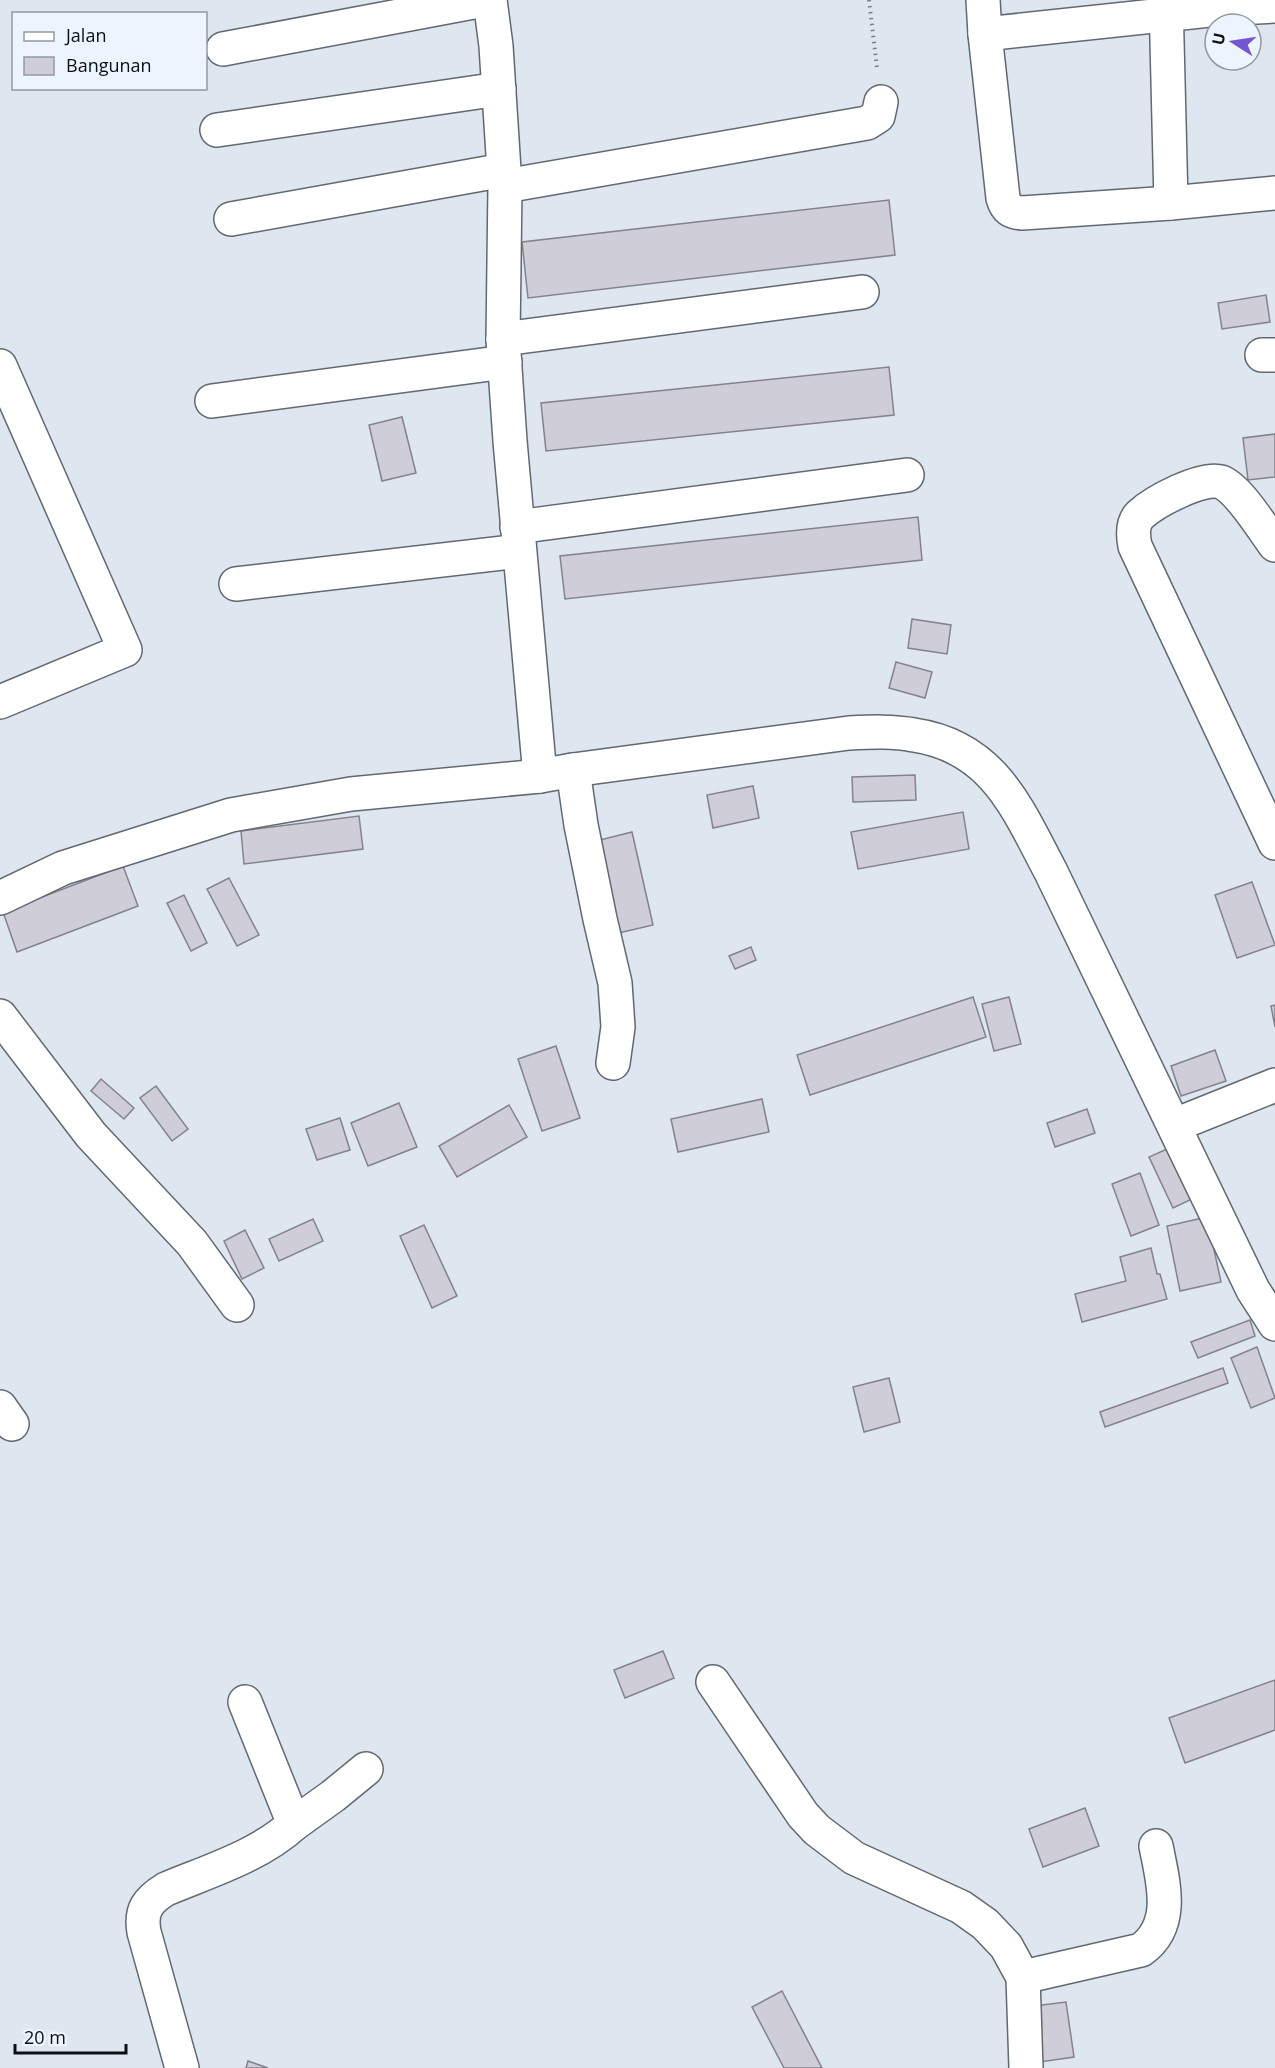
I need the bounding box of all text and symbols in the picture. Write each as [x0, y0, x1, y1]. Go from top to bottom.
legend [12, 12, 207, 90]
north arrow [1203, 12, 1263, 72]
text: Jalan [64, 23, 106, 47]
text: U [1206, 31, 1230, 47]
text: Bangunan [66, 53, 152, 77]
scale bar [15, 2017, 126, 2055]
text: 20 m [24, 2025, 66, 2049]

